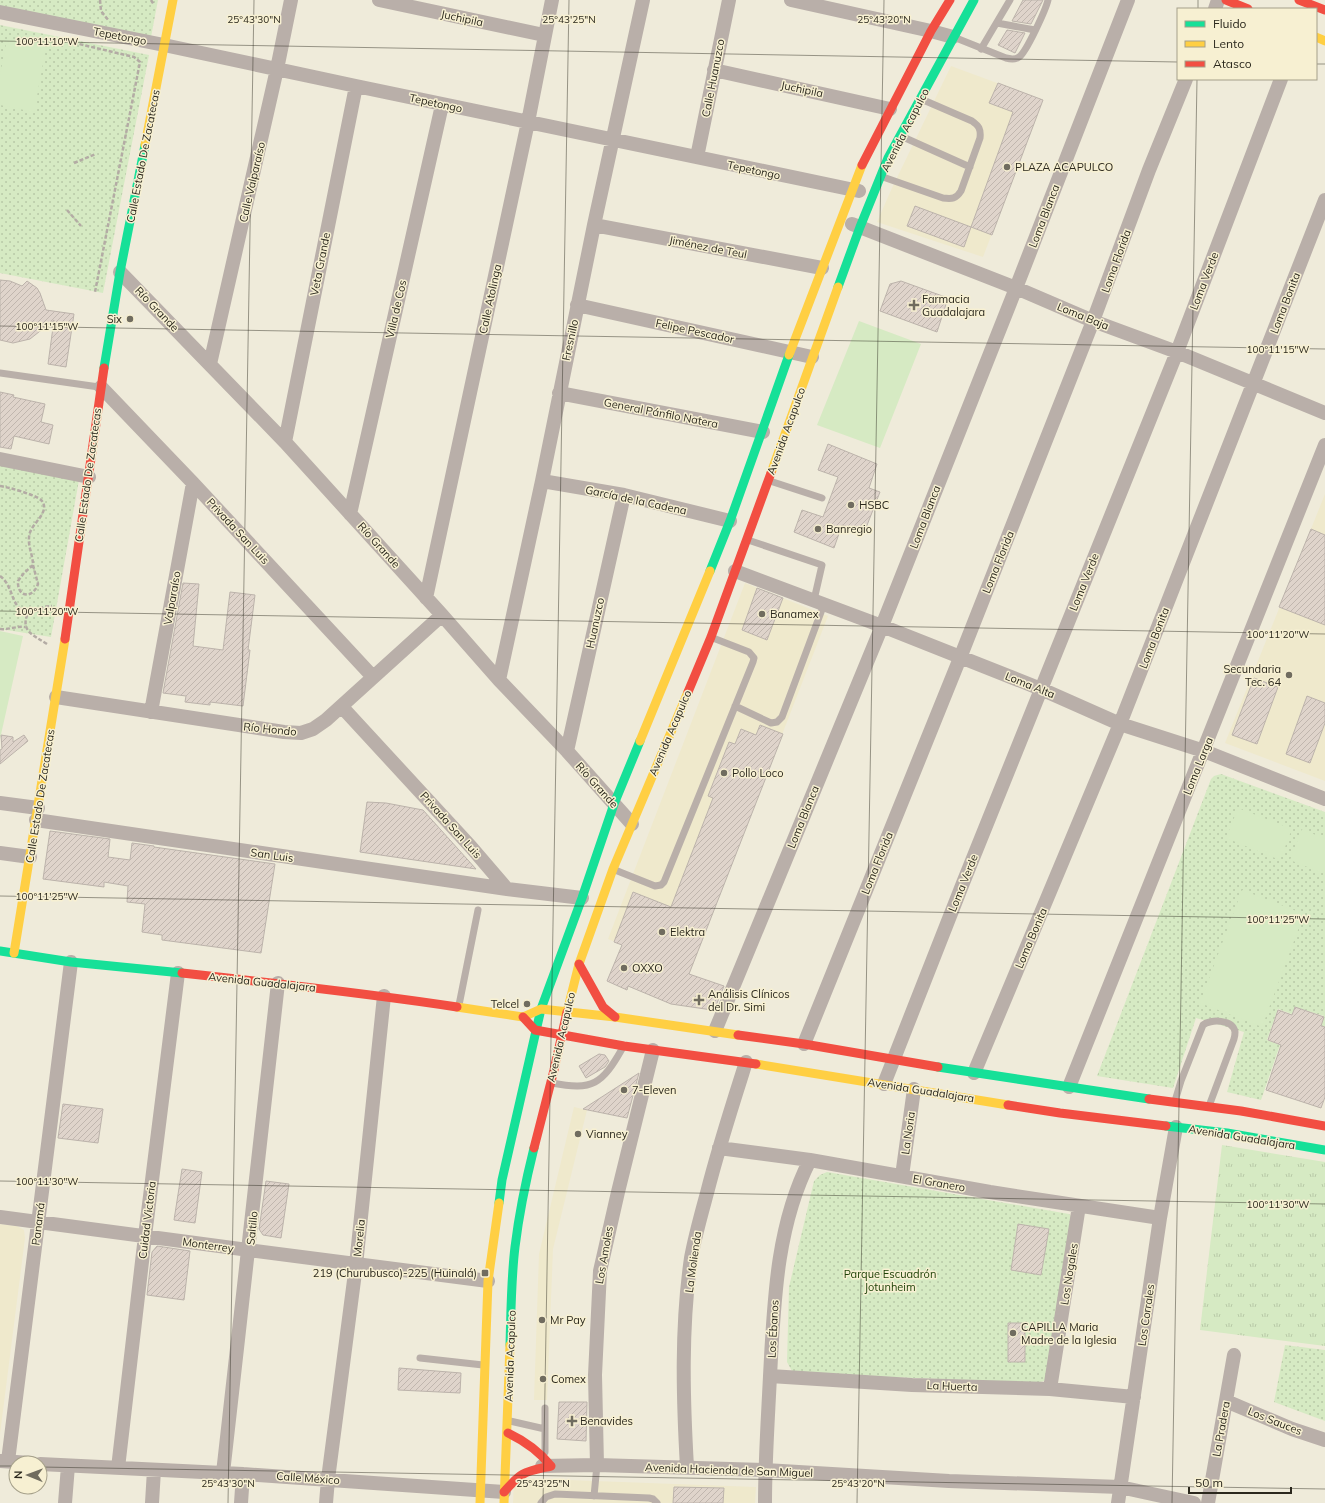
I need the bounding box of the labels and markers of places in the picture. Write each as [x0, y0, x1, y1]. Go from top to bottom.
place label: PLAZA ACAPULCO [1015, 160, 1113, 174]
marker: PLAZA ACAPULCO [1002, 162, 1012, 172]
place label: Farmacia Guadalajara [922, 292, 985, 319]
marker: Farmacia Guadalajara [909, 300, 919, 310]
place label: Six [107, 312, 122, 326]
marker: Six [125, 314, 135, 324]
place label: HSBC [859, 498, 889, 512]
marker: HSBC [846, 500, 856, 510]
place label: Banregio [826, 522, 872, 536]
marker: Banregio [813, 524, 823, 534]
place label: Banamex [770, 607, 819, 621]
marker: Banamex [757, 609, 767, 619]
place label: Secundaria Tec. 64 [1224, 662, 1281, 689]
marker: Secundaria Tec. 64 [1284, 670, 1294, 680]
place label: Pollo Loco [732, 766, 783, 780]
marker: Pollo Loco [719, 768, 729, 778]
place label: Elektra [670, 925, 705, 939]
marker: Elektra [657, 927, 667, 937]
place label: OXXO [632, 961, 663, 975]
marker: OXXO [619, 963, 629, 973]
place label: Análisis Clínicos del Dr. Simi [708, 987, 790, 1014]
marker: Análisis Clínicos del Dr. Simi [693, 994, 705, 1006]
place label: Telcel [491, 997, 519, 1011]
marker: Telcel [522, 999, 532, 1009]
place label: 7-Eleven [632, 1083, 677, 1097]
marker: 7-Eleven [619, 1085, 629, 1095]
place label: Vianney [586, 1127, 628, 1141]
marker: Vianney [573, 1129, 583, 1139]
place label: 219 (Churubusco)-225 (Huinalá) [313, 1266, 477, 1280]
marker: 219 (Churubusco)-225 (Huinalá) [480, 1268, 490, 1278]
place label: Mr Pay [550, 1313, 586, 1327]
marker: Mr Pay [537, 1315, 547, 1325]
place label: CAPILLA Maria Madre de la Iglesia [1021, 1320, 1117, 1347]
marker: CAPILLA Maria Madre de la Iglesia [1008, 1328, 1018, 1338]
place label: Comex [551, 1372, 586, 1386]
marker: Comex [538, 1374, 548, 1384]
place label: Benavides [580, 1414, 633, 1428]
marker: Benavides [567, 1416, 577, 1426]

